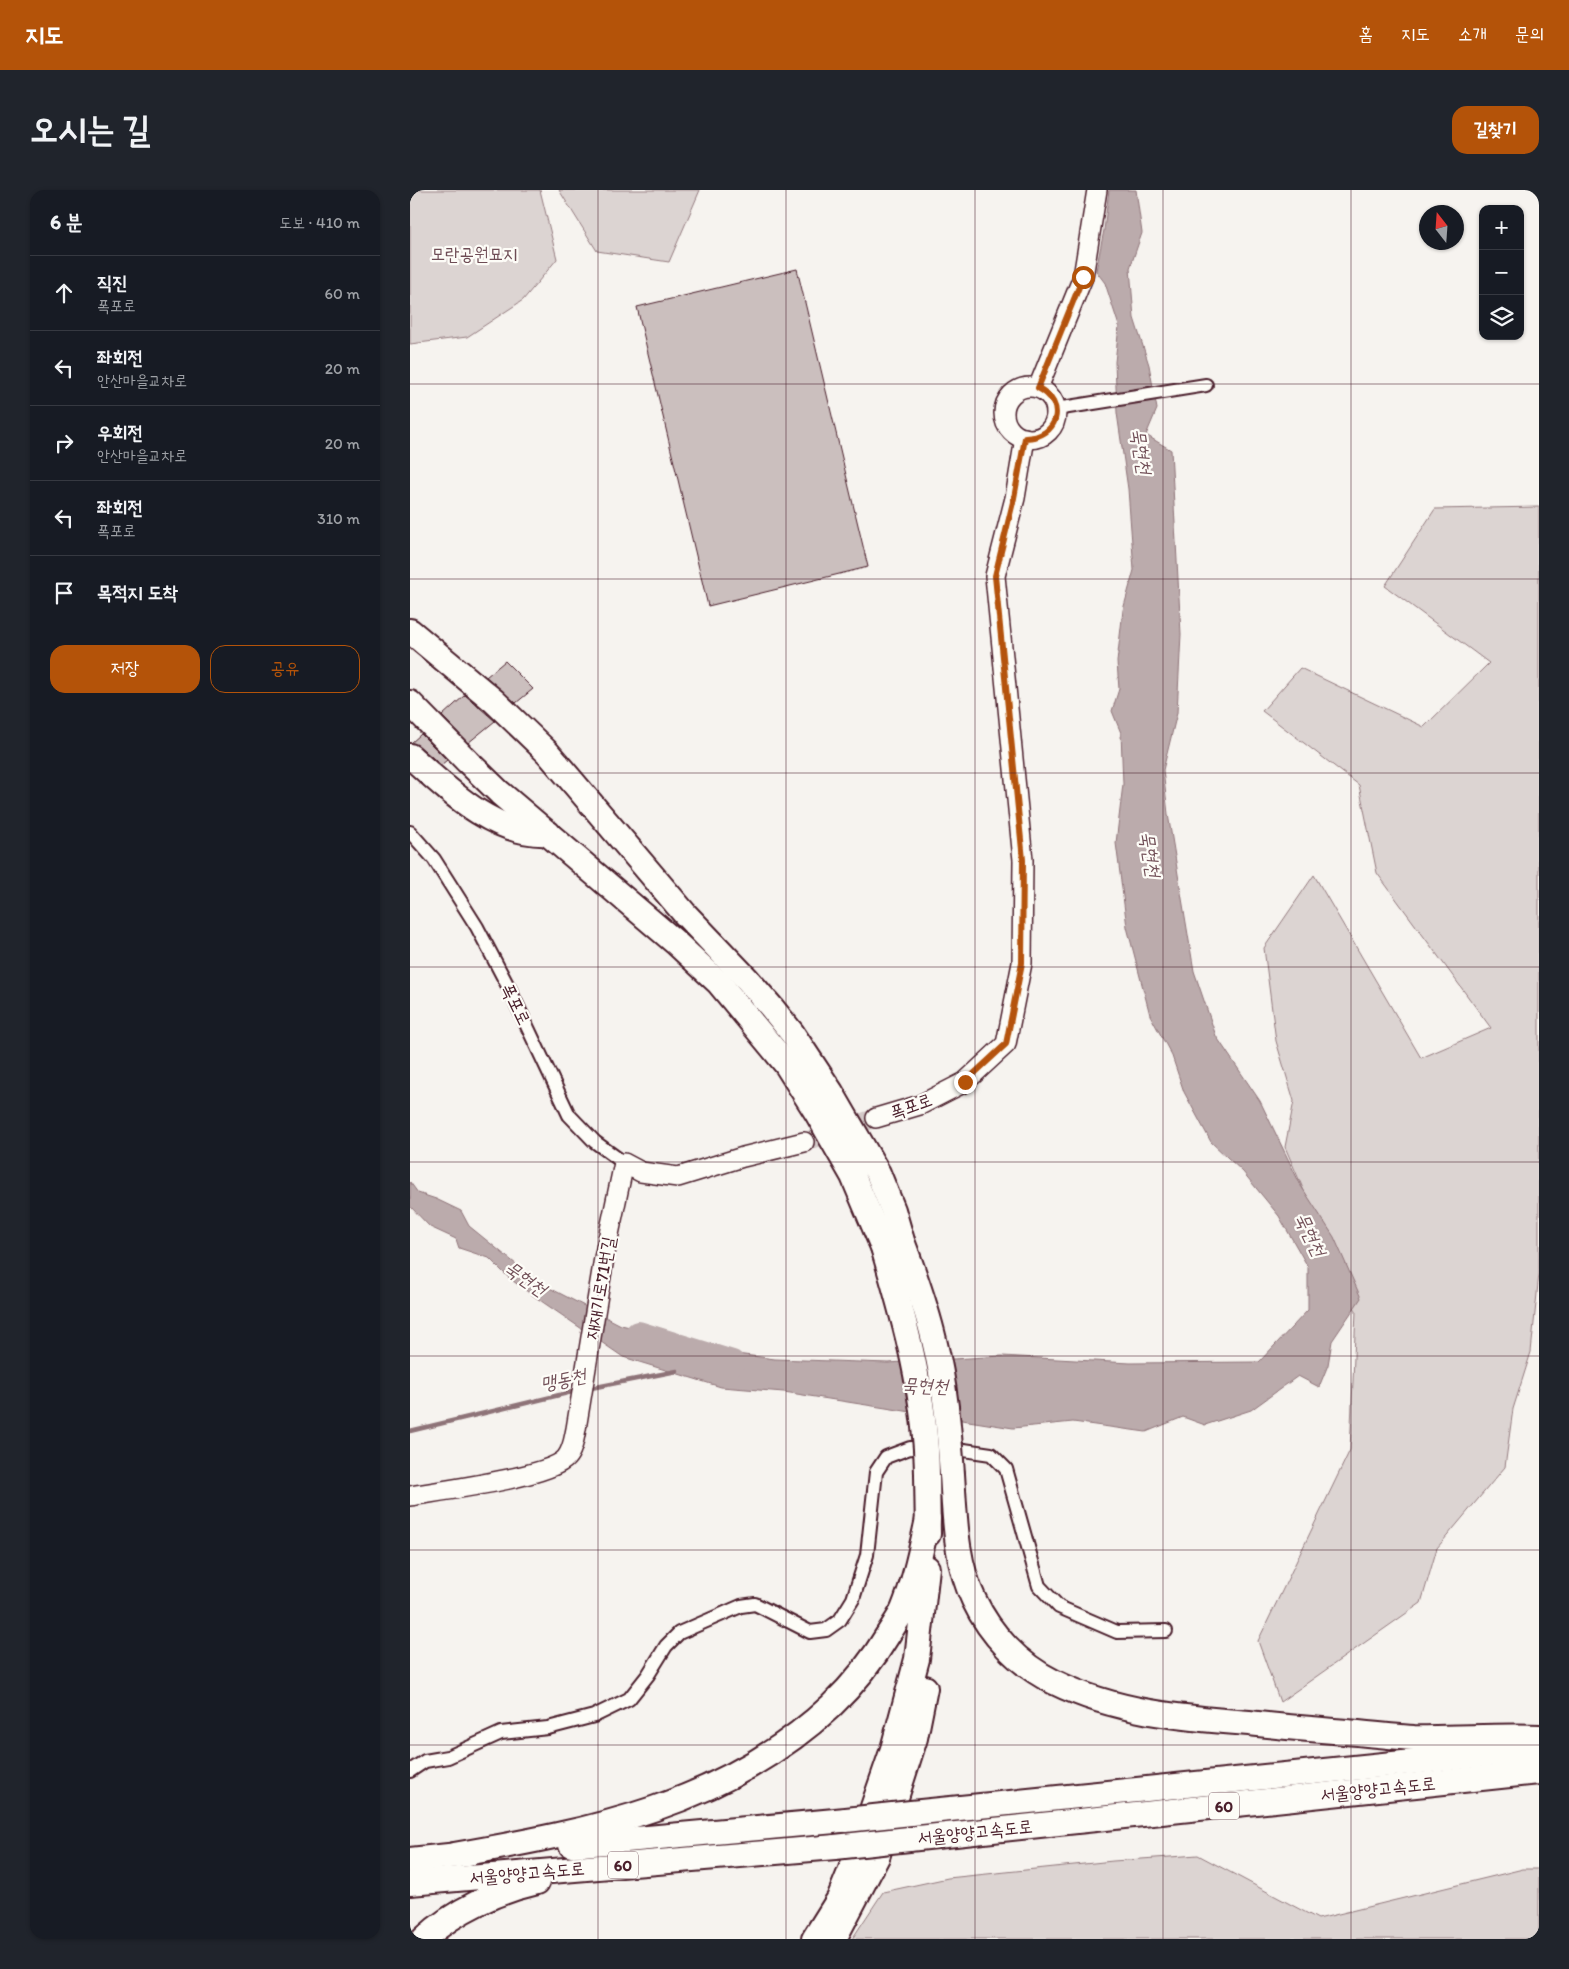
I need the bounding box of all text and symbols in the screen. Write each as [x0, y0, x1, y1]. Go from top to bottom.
text: 지도 [25, 20, 64, 49]
text: 홈 [1359, 23, 1373, 45]
text: 지도 [1401, 23, 1430, 45]
text: 소개 [1458, 23, 1487, 45]
text: 문의 [1515, 23, 1544, 45]
button: 길찾기 [1452, 106, 1539, 154]
text: 오시는 길 [30, 108, 151, 150]
north arrow [1419, 205, 1464, 250]
map controls [1479, 205, 1524, 340]
button: + [1479, 205, 1524, 250]
text: 6 분 [50, 209, 83, 234]
text: 도보 · 410 m [279, 213, 360, 232]
park label: 모란공원묘지 [431, 243, 517, 265]
button: − [1479, 250, 1524, 295]
route start [1072, 266, 1095, 289]
text: 직진 [97, 271, 128, 294]
icon: ahead [50, 279, 78, 307]
text: 60 m [325, 284, 360, 303]
button: layers [1479, 295, 1524, 340]
text: 폭포로 [97, 296, 136, 315]
text: 좌회전 [97, 346, 143, 369]
icon: left [50, 354, 78, 382]
text: 20 m [325, 359, 360, 378]
text: 안산마을교차로 [97, 371, 187, 390]
text: 우회전 [97, 421, 143, 444]
water label: 묵현천 [1127, 427, 1157, 477]
icon: right [50, 429, 78, 457]
text: 20 m [325, 434, 360, 453]
text: 안산마을교차로 [97, 446, 187, 465]
text: 좌회전 [97, 496, 143, 519]
icon: left [50, 504, 78, 532]
text: 310 m [317, 509, 360, 528]
text: 폭포로 [97, 521, 136, 540]
icon: arrive [50, 579, 78, 607]
text: 목적지 도착 [97, 581, 178, 604]
button: 저장 [50, 645, 200, 693]
button: 공유 [210, 645, 360, 693]
water label: 묵현천 [1136, 830, 1166, 880]
street label: 폭포로 [497, 980, 535, 1028]
route end [954, 1071, 977, 1094]
street label: 폭포로 [887, 1088, 935, 1124]
water label: 묵현천 [1290, 1209, 1332, 1261]
street label: 재재기로71번길 [580, 1234, 620, 1341]
water label: 묵현천 [500, 1256, 552, 1302]
water label: 맹동천 [538, 1363, 590, 1396]
water label: 묵현천 [902, 1373, 950, 1398]
street label: 서울양양고속도로 [1319, 1772, 1437, 1806]
road number: 60 [1209, 1792, 1239, 1820]
street label: 서울양양고속도로 [916, 1815, 1034, 1849]
road number: 60 [608, 1852, 638, 1878]
street label: 서울양양고속도로 [468, 1857, 586, 1889]

